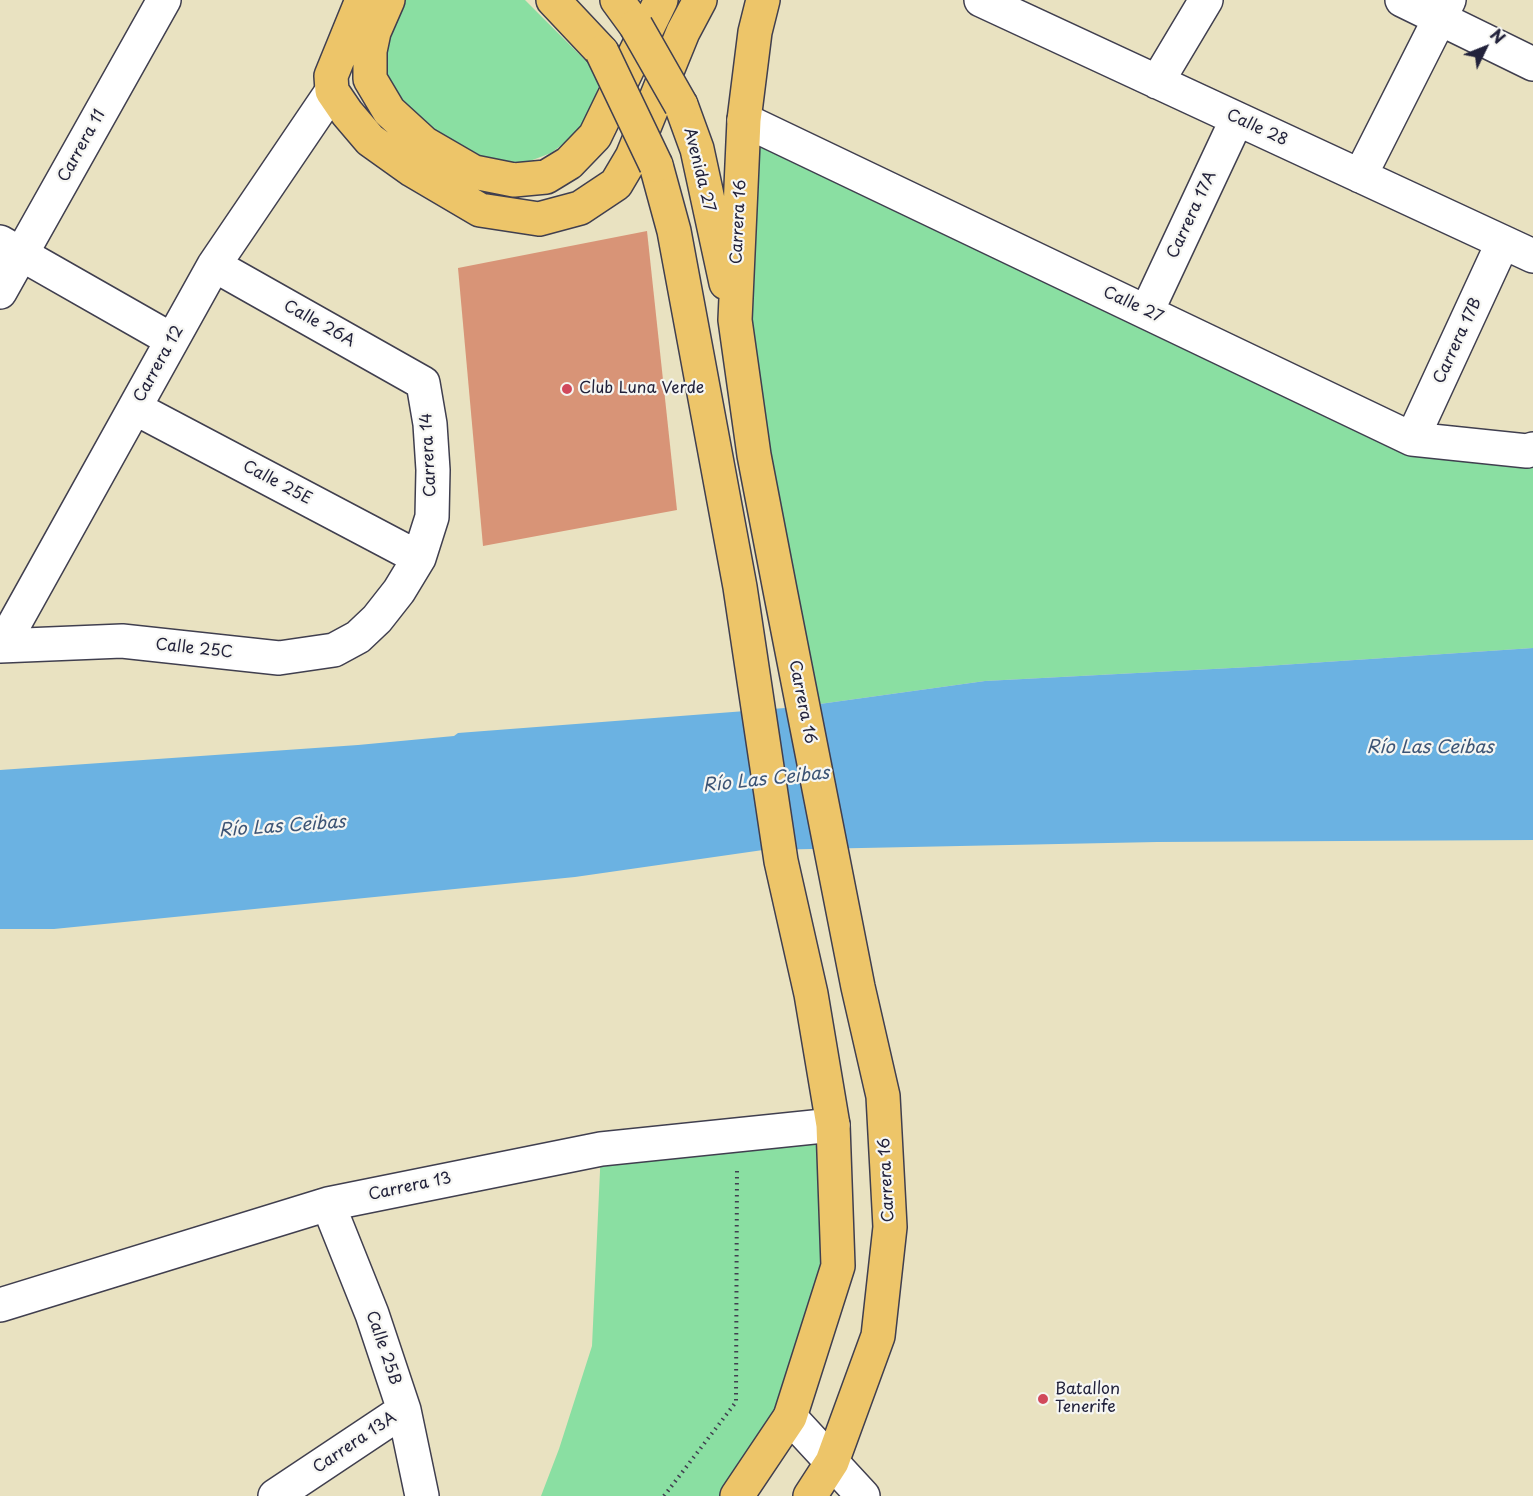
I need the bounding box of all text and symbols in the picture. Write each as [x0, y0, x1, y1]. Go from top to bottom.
north arrow [1455, 18, 1515, 78]
text: N [1485, 23, 1511, 49]
street label: Calle 28 [1223, 105, 1291, 151]
street label: Carrera 11 [54, 106, 110, 186]
street label: Avenida 27 [679, 126, 719, 214]
street label: Carrera 17A [1163, 168, 1221, 262]
street label: Carrera 16 [727, 179, 751, 265]
street label: Calle 27 [1100, 283, 1166, 327]
street label: Carrera 17B [1430, 295, 1486, 387]
street label: Calle 26A [280, 297, 358, 351]
street label: Carrera 12 [130, 322, 188, 406]
place label: Club Luna Verde [579, 379, 704, 399]
marker: Club Luna Verde [560, 382, 574, 396]
street label: Carrera 14 [417, 412, 441, 498]
street label: Calle 25E [239, 457, 315, 509]
street label: Calle 25C [154, 635, 234, 663]
street label: Carrera 16 [784, 659, 820, 745]
water label: Río Las Ceibas [1366, 737, 1494, 759]
water label: Río Las Ceibas [702, 763, 830, 797]
water label: Río Las Ceibas [218, 812, 346, 842]
street label: Carrera 16 [875, 1137, 899, 1223]
street label: Carrera 13 [367, 1169, 453, 1205]
street label: Calle 25B [361, 1308, 405, 1388]
place label: Batallon Tenerife [1055, 1380, 1120, 1418]
marker: Batallon Tenerife [1036, 1392, 1050, 1406]
street label: Carrera 13A [310, 1408, 400, 1478]

